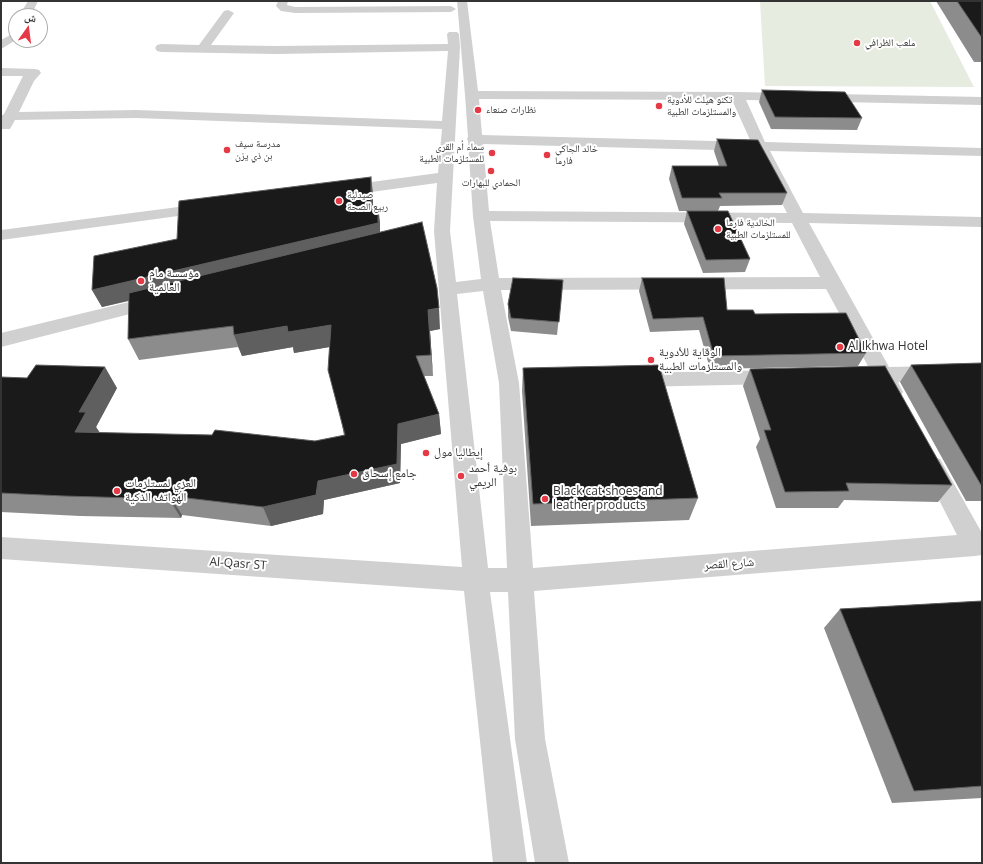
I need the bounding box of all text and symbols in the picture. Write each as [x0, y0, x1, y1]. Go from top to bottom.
north arrow [8, 8, 48, 48]
text: ش [23, 8, 38, 26]
place label: ملعب الظرافي [865, 37, 915, 49]
marker: ملعب الظرافي [852, 38, 862, 48]
place label: تكنو هيلث للأدوية والمستلزمات الطبية [667, 94, 736, 118]
marker: تكنو هيلث للأدوية والمستلزمات الطبية [654, 101, 664, 111]
place label: نظارات صنعاء [486, 104, 536, 116]
marker: نظارات صنعاء [473, 105, 483, 115]
place label: مدرسة سيف بن ذي يزن [235, 138, 280, 162]
place label: سماء أم القرى للمستلزمات الطبية [419, 141, 484, 164]
place label: خالد الجاكي فارما [555, 143, 598, 166]
marker: مدرسة سيف بن ذي يزن [222, 145, 232, 155]
marker: سماء أم القرى للمستلزمات الطبية [487, 148, 497, 158]
marker: خالد الجاكي فارما [542, 150, 552, 160]
marker: الحمادي للبهارات [486, 166, 496, 176]
place label: الحمادي للبهارات [462, 177, 520, 189]
place label: صيدلية ربيع الصحة [347, 189, 388, 212]
marker: صيدلية ربيع الصحة [334, 196, 344, 206]
place label: الخالدية فارما للمستلزمات الطبية [726, 217, 791, 240]
marker: الخالدية فارما للمستلزمات الطبية [713, 224, 723, 234]
place label: مؤسسة مام العالمية [149, 267, 199, 295]
marker: مؤسسة مام العالمية [136, 276, 146, 286]
place label: Al Ikhwa Hotel [848, 340, 928, 354]
marker: Al Ikhwa Hotel [835, 342, 845, 352]
place label: الوقاية للأدوية والمستلزمات الطبية [659, 346, 742, 374]
marker: الوقاية للأدوية والمستلزمات الطبية [646, 355, 656, 365]
place label: إيطاليا مول [434, 446, 483, 460]
marker: إيطاليا مول [421, 448, 431, 458]
place label: بوفية أحمد الريمي [469, 462, 517, 490]
place label: جامع إسحاق [362, 467, 417, 481]
marker: جامع إسحاق [349, 469, 359, 479]
marker: بوفية أحمد الريمي [456, 471, 466, 481]
place label: العزي لمستلزمات الهواتف الذكية [125, 477, 196, 505]
place label: Black cat shoes and leather products [553, 485, 663, 513]
marker: العزي لمستلزمات الهواتف الذكية [112, 486, 122, 496]
marker: Black cat shoes and leather products [540, 494, 550, 504]
street label: Al-Qasr ST [209, 555, 267, 573]
street label: شارع القصر [703, 555, 755, 573]

